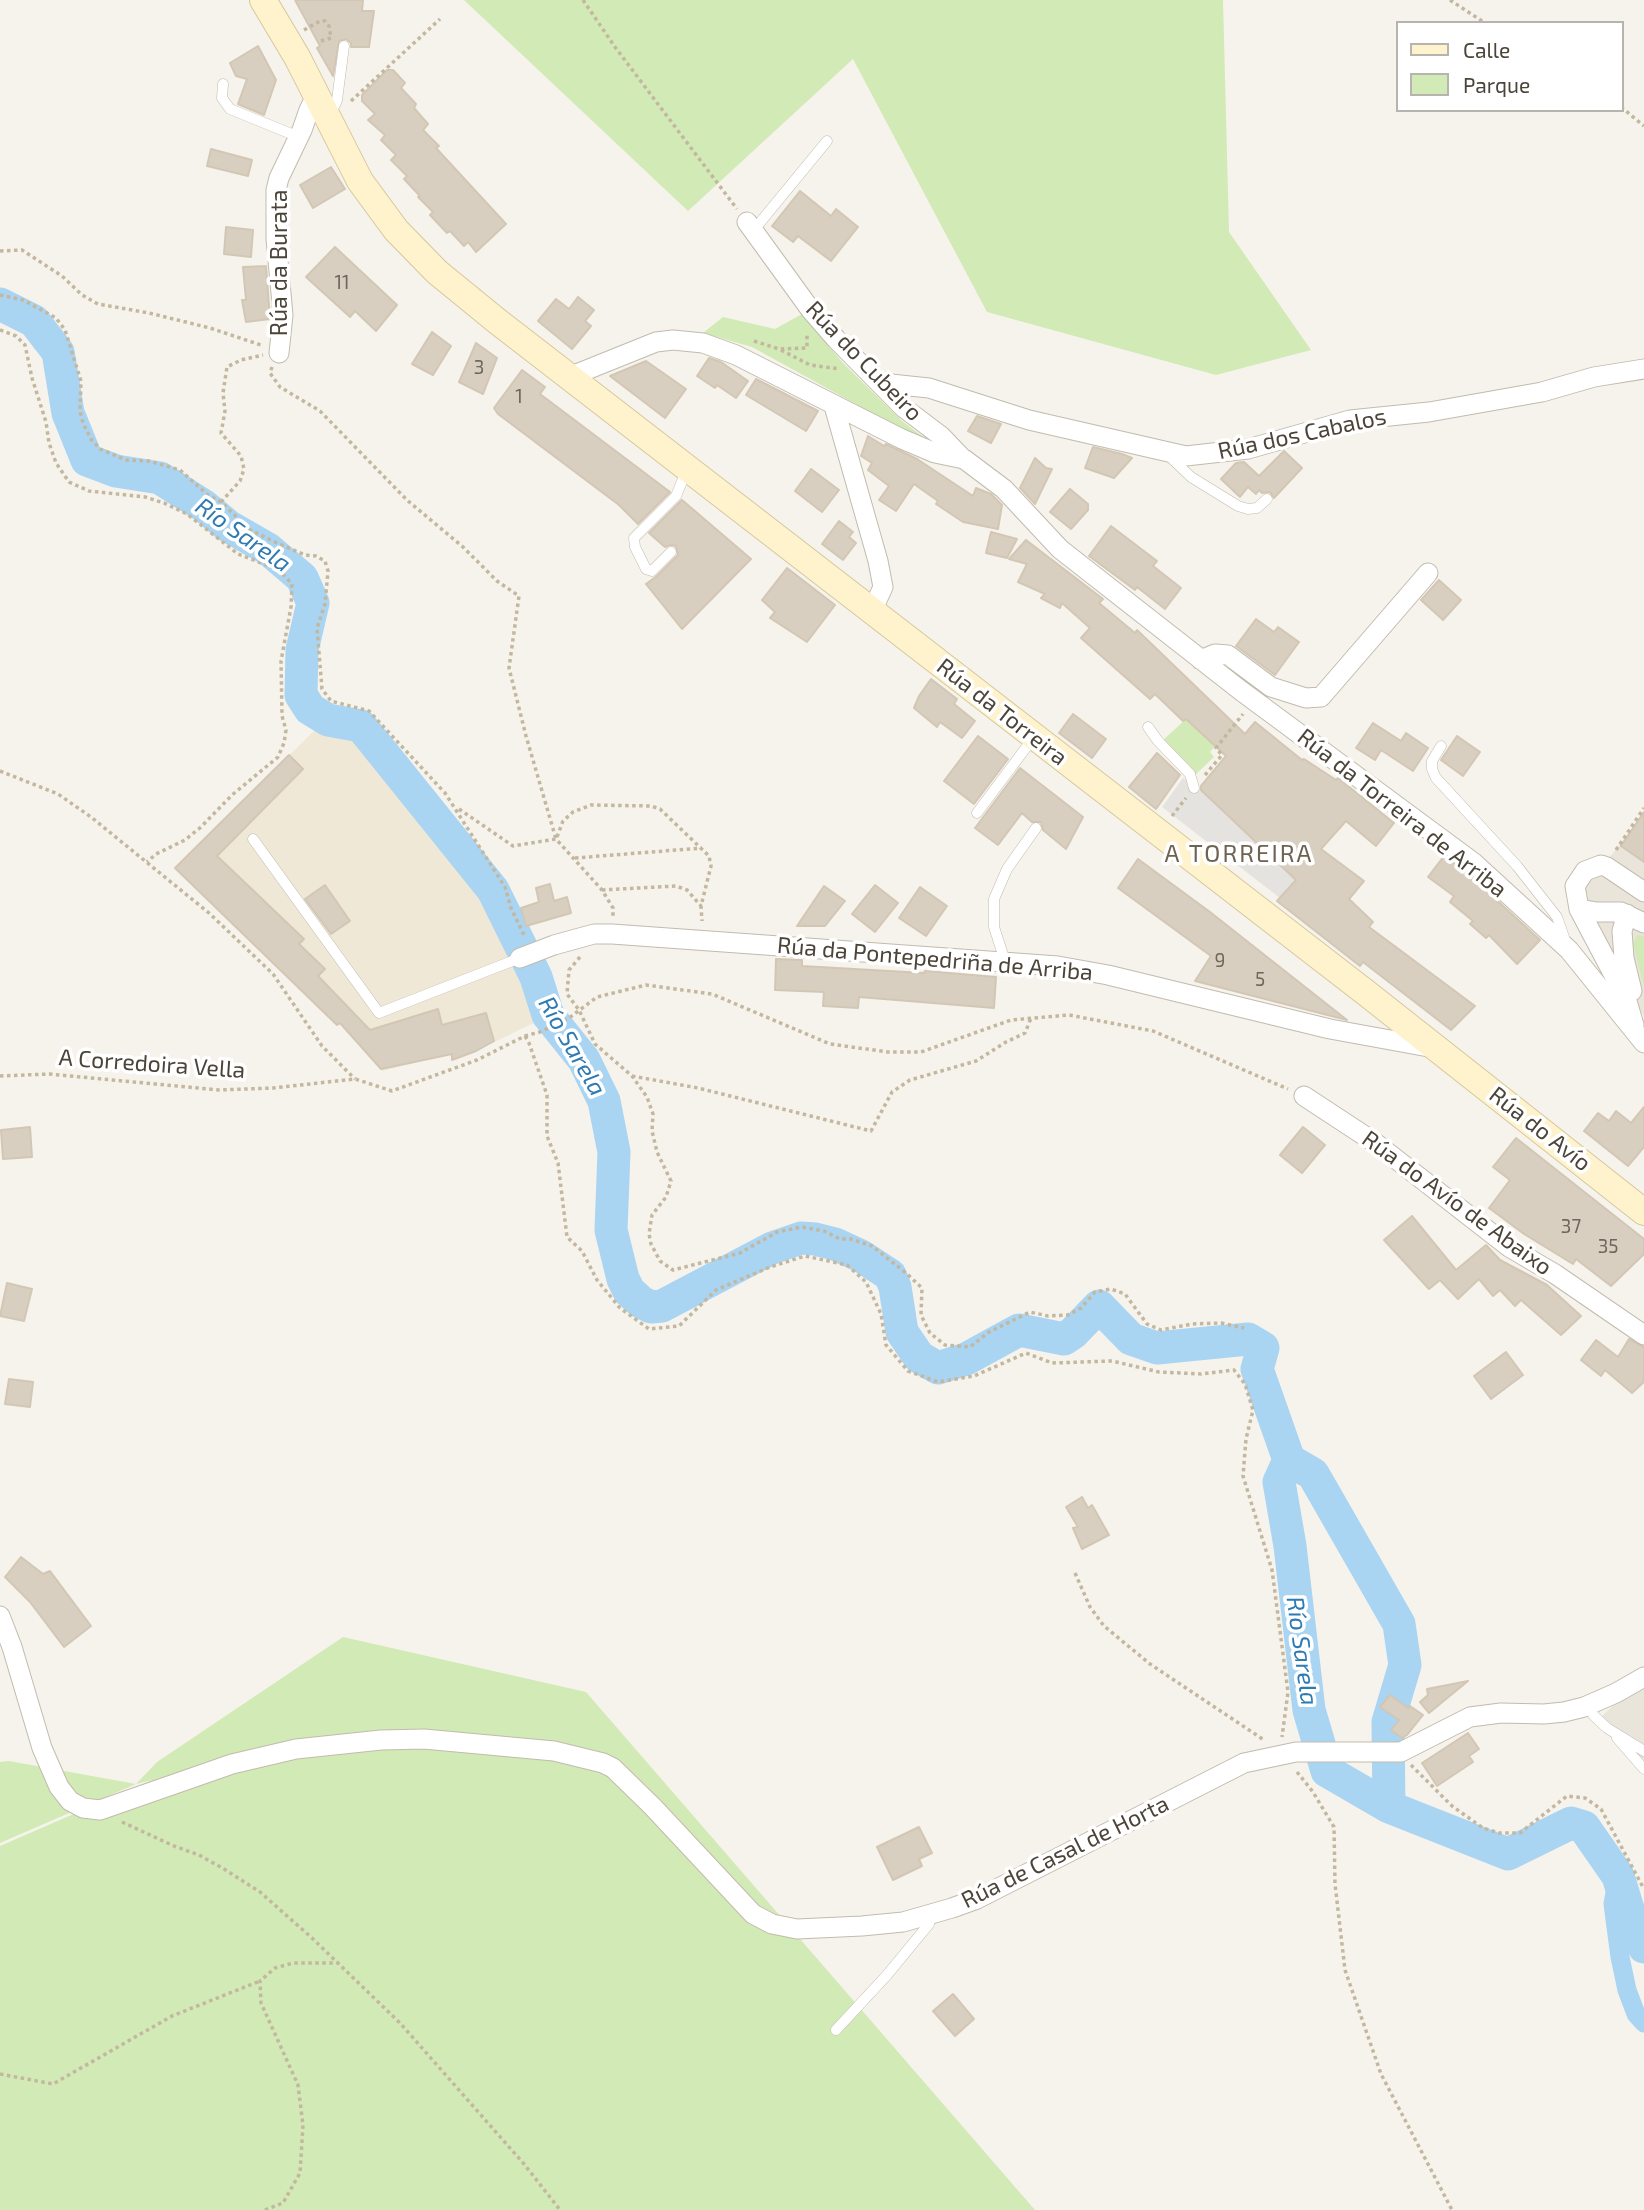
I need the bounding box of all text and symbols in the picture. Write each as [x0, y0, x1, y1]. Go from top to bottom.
legend [1396, 21, 1623, 112]
text: Calle [1463, 37, 1510, 62]
text: Parque [1463, 72, 1530, 97]
street label: Rúa da Burata [265, 190, 293, 336]
house number: 11 [334, 272, 350, 294]
street label: Rúa do Cubeiro [800, 295, 928, 427]
house number: 3 [474, 357, 484, 379]
house number: 1 [515, 386, 523, 408]
street label: Rúa dos Cabalos [1215, 403, 1389, 465]
water label: Río Sarela [190, 492, 296, 578]
street label: Rúa da Torreira [931, 653, 1073, 771]
street label: Rúa da Torreira de Arriba [1292, 723, 1512, 903]
district label: A TORREIRA [1166, 840, 1312, 868]
street label: Rúa da Pontepedriña de Arriba [776, 931, 1094, 987]
house number: 9 [1215, 950, 1225, 972]
house number: 5 [1255, 969, 1265, 991]
water label: Río Sarela [532, 991, 612, 1101]
street label: A Corredoira Vella [58, 1044, 246, 1084]
street label: Rúa do Avío [1484, 1081, 1596, 1177]
street label: Rúa do Avío de Abaixo [1357, 1125, 1557, 1281]
house number: 37 [1561, 1216, 1581, 1238]
house number: 35 [1598, 1236, 1618, 1258]
water label: Río Sarela [1280, 1595, 1324, 1707]
street label: Rúa de Casal de Horta [957, 1790, 1173, 1914]

